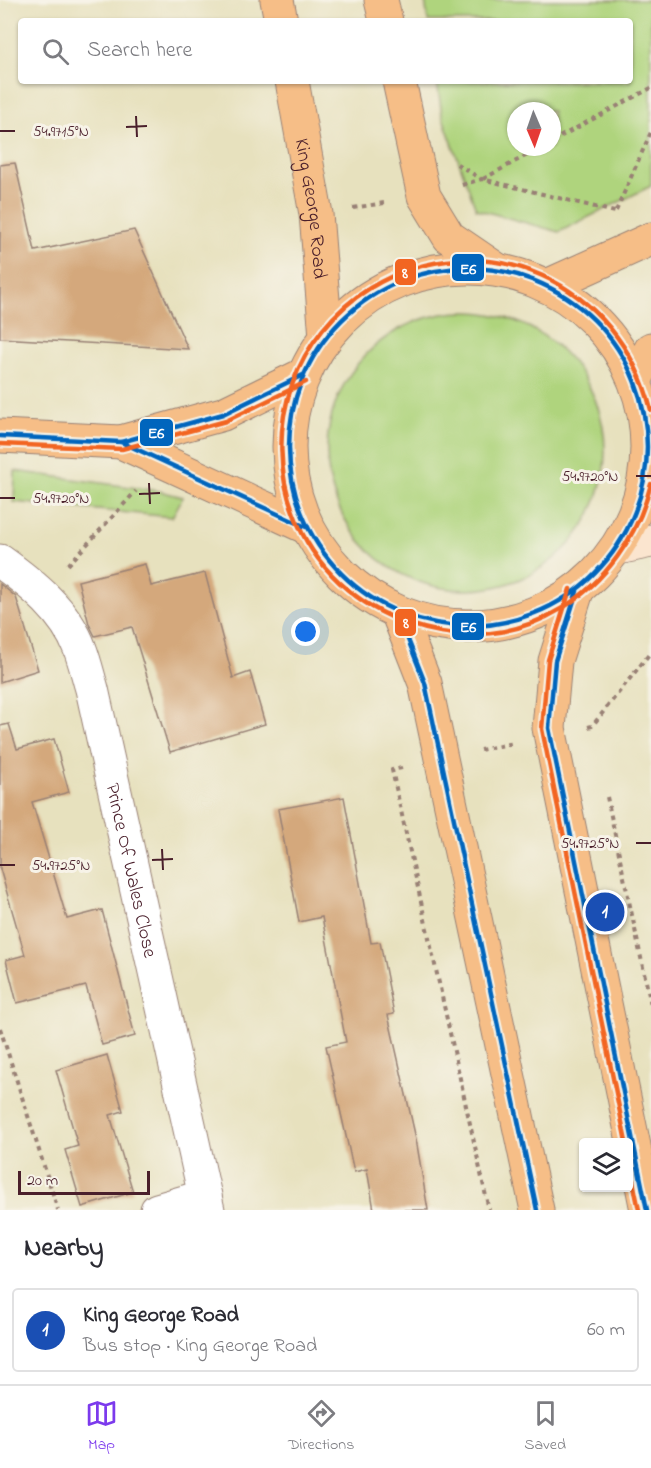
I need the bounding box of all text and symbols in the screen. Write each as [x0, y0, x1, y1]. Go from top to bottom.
search box [18, 18, 633, 84]
icon: search [39, 35, 72, 68]
text: Search here [87, 35, 192, 67]
north arrow [507, 102, 561, 156]
text: 54.9715°N [33, 121, 89, 143]
street label: King George Road [286, 136, 333, 280]
line badge: E6 [451, 253, 485, 282]
line badge: 8 [394, 258, 417, 286]
text: E6 [460, 258, 477, 282]
text: 8 [401, 262, 408, 286]
line badge: E6 [139, 418, 174, 447]
text: E6 [148, 422, 165, 446]
text: 54.9720°N [562, 466, 618, 488]
text: 54.9720°N [33, 488, 89, 510]
line badge: 8 [394, 608, 417, 637]
text: 8 [402, 612, 409, 636]
line badge: E6 [451, 612, 485, 641]
text: E6 [460, 616, 477, 640]
your location [291, 617, 320, 646]
street label: Prince Of Wales Close [96, 781, 163, 961]
text: 54.9725°N [561, 833, 619, 855]
text: 54.9725°N [32, 855, 90, 877]
pin: 1 [586, 890, 624, 934]
map controls [579, 1138, 633, 1192]
button: layers [579, 1138, 633, 1192]
scale bar [18, 1168, 150, 1196]
text: 20 m [27, 1169, 58, 1193]
text: Nearby [24, 1230, 103, 1268]
text: King George Road [83, 1300, 239, 1332]
text: 1 [42, 1316, 49, 1345]
text: 60 m [587, 1316, 625, 1345]
text: Bus stop · King George Road [83, 1332, 317, 1361]
tab: Map [85, 1397, 118, 1457]
tab: Directions [288, 1397, 354, 1457]
tab: Saved [524, 1397, 566, 1457]

